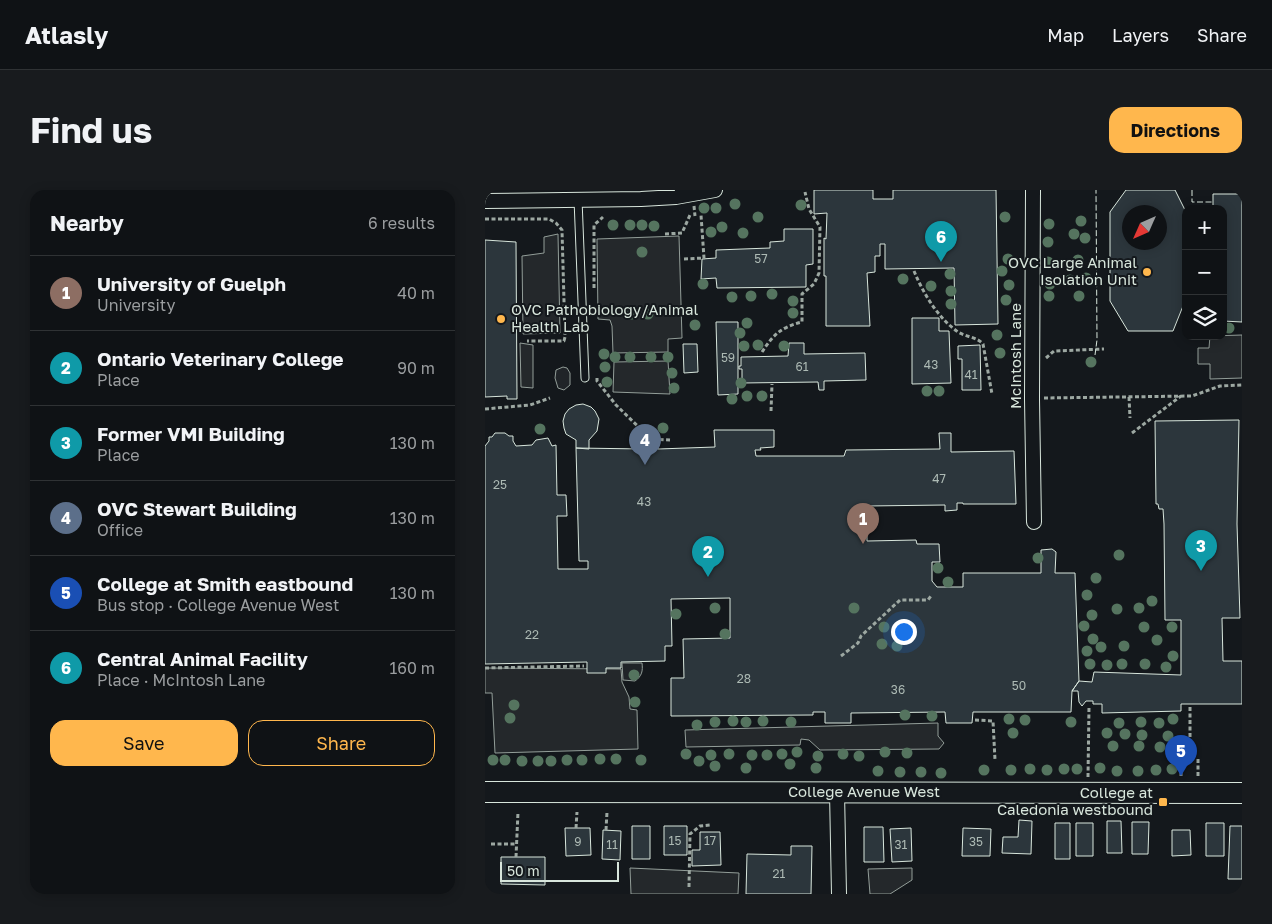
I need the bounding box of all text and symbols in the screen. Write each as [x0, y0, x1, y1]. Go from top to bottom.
text: Atlasly [25, 20, 108, 49]
text: Map [1047, 24, 1084, 46]
text: Layers [1112, 24, 1169, 46]
text: Share [1197, 24, 1247, 46]
button: Directions [1109, 107, 1242, 153]
text: Find us [30, 109, 152, 151]
north arrow [1122, 205, 1167, 250]
map controls [1182, 205, 1227, 340]
button: + [1182, 205, 1227, 250]
text: Nearby [50, 210, 124, 236]
text: 6 results [368, 213, 435, 233]
pin: 6 [925, 221, 957, 262]
button: − [1182, 250, 1227, 295]
house number: 57 [754, 251, 768, 266]
place label: OVC Large Animal Isolation Unit [1008, 253, 1137, 288]
marker: OVC Large Animal Isolation Unit [1141, 266, 1153, 278]
text: University of Guelph [97, 272, 286, 295]
text: 1 [62, 283, 70, 303]
text: 40 m [397, 283, 435, 303]
text: University [97, 295, 175, 315]
button: layers [1182, 295, 1227, 340]
place label: OVC Pathobiology/Animal Health Lab [511, 300, 698, 335]
street label: McIntosh Lane [1006, 303, 1024, 409]
marker: OVC Pathobiology/Animal Health Lab [495, 313, 507, 325]
text: Ontario Veterinary College [97, 347, 344, 370]
house number: 59 [721, 350, 735, 365]
house number: 43 [924, 357, 938, 372]
text: 2 [61, 358, 71, 378]
text: 90 m [397, 358, 435, 378]
house number: 61 [795, 359, 809, 374]
house number: 41 [964, 367, 978, 382]
text: Place [97, 370, 140, 390]
text: Former VMI Building [97, 422, 285, 445]
pin: 4 [629, 424, 661, 465]
text: 3 [61, 433, 71, 453]
text: 130 m [390, 433, 435, 453]
text: Place [97, 445, 140, 465]
house number: 47 [932, 471, 946, 486]
house number: 25 [493, 477, 507, 492]
house number: 43 [637, 494, 651, 509]
text: OVC Stewart Building [97, 497, 297, 520]
pin: 1 [847, 503, 879, 544]
text: 4 [61, 508, 71, 528]
text: 130 m [390, 508, 435, 528]
text: Office [97, 520, 143, 540]
pin: 3 [1185, 530, 1217, 571]
pin: 2 [692, 536, 724, 577]
text: College at Smith eastbound [97, 572, 353, 595]
text: 5 [61, 583, 71, 603]
text: 130 m [390, 583, 435, 603]
text: Bus stop · College Avenue West [97, 595, 339, 615]
your location [891, 619, 917, 645]
house number: 22 [525, 627, 539, 642]
text: Central Animal Facility [97, 647, 308, 670]
text: 6 [61, 658, 71, 678]
text: 160 m [389, 658, 435, 678]
text: Place · McIntosh Lane [97, 670, 265, 690]
house number: 28 [737, 671, 751, 686]
house number: 50 [1012, 678, 1026, 693]
house number: 36 [891, 682, 905, 697]
button: Save [50, 720, 238, 766]
button: Share [248, 720, 435, 766]
pin: 5 [1165, 735, 1197, 776]
street label: College Avenue West [788, 782, 940, 800]
place label: College at Caledonia westbound [997, 783, 1153, 818]
marker: College at Caledonia westbound [1157, 796, 1169, 808]
house number: 15 [669, 833, 681, 848]
house number: 17 [704, 833, 716, 848]
house number: 9 [574, 834, 582, 849]
house number: 35 [969, 834, 983, 849]
house number: 11 [606, 837, 618, 852]
house number: 31 [895, 837, 908, 852]
scale bar [500, 859, 619, 882]
text: 50 m [507, 862, 540, 879]
house number: 21 [773, 866, 786, 881]

